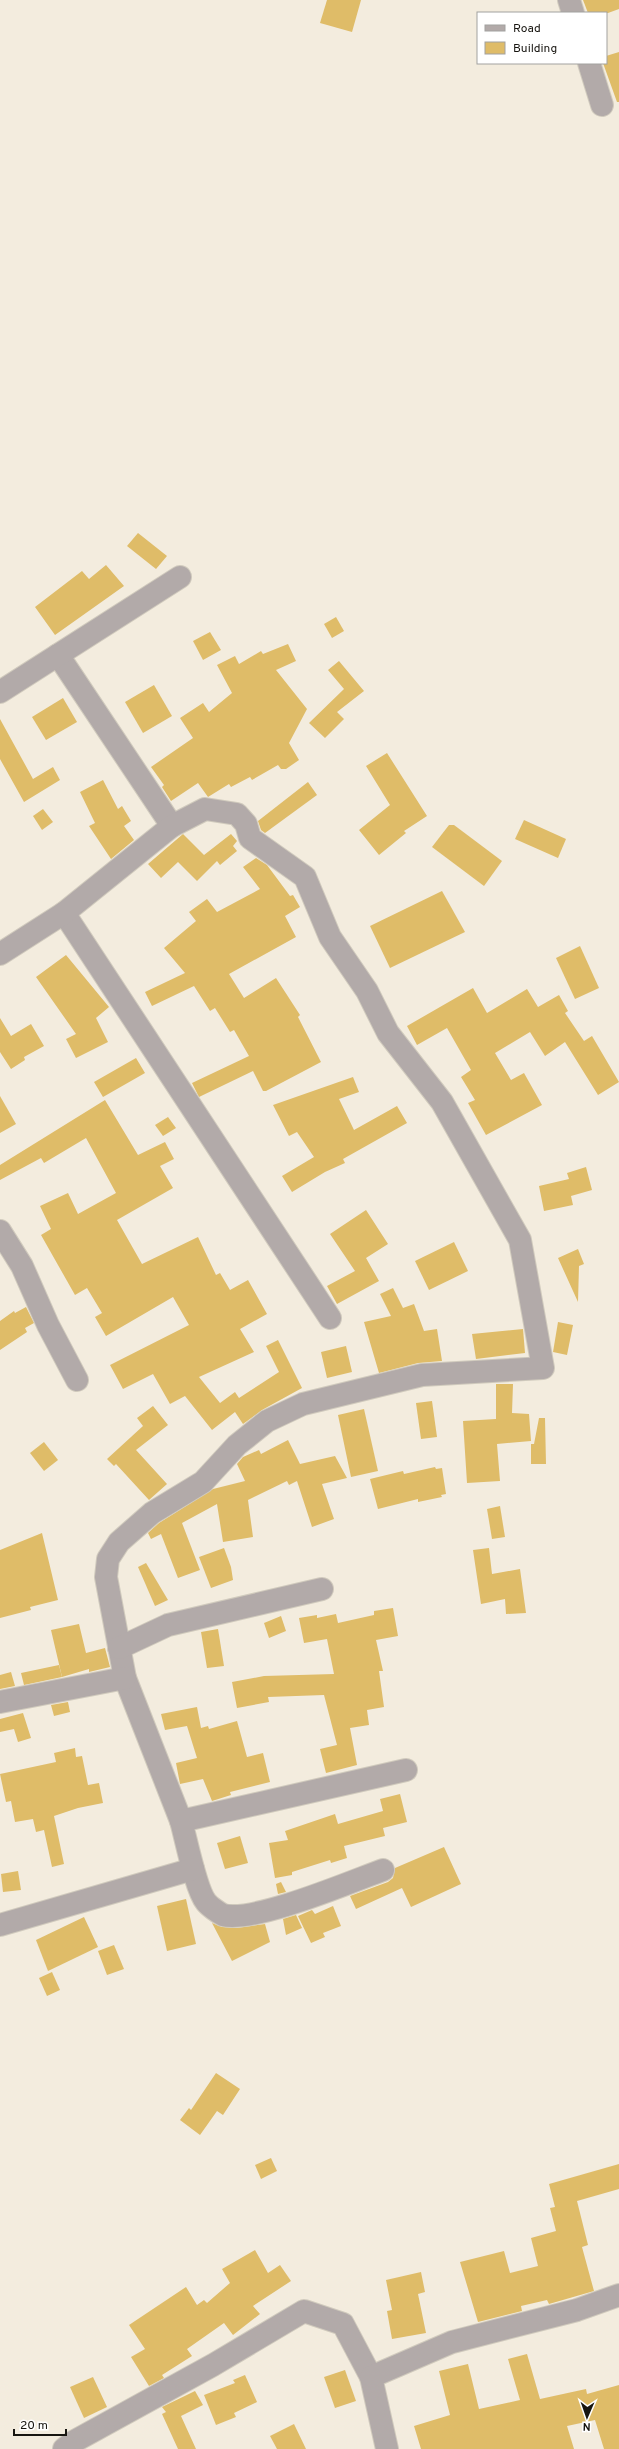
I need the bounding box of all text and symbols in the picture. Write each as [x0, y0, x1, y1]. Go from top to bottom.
legend [477, 12, 607, 64]
text: Road [513, 21, 541, 37]
text: Building [513, 41, 557, 57]
north arrow [567, 2397, 607, 2437]
scale bar [14, 2411, 66, 2437]
text: 20 m [20, 2418, 48, 2434]
text: N [582, 2419, 591, 2433]

